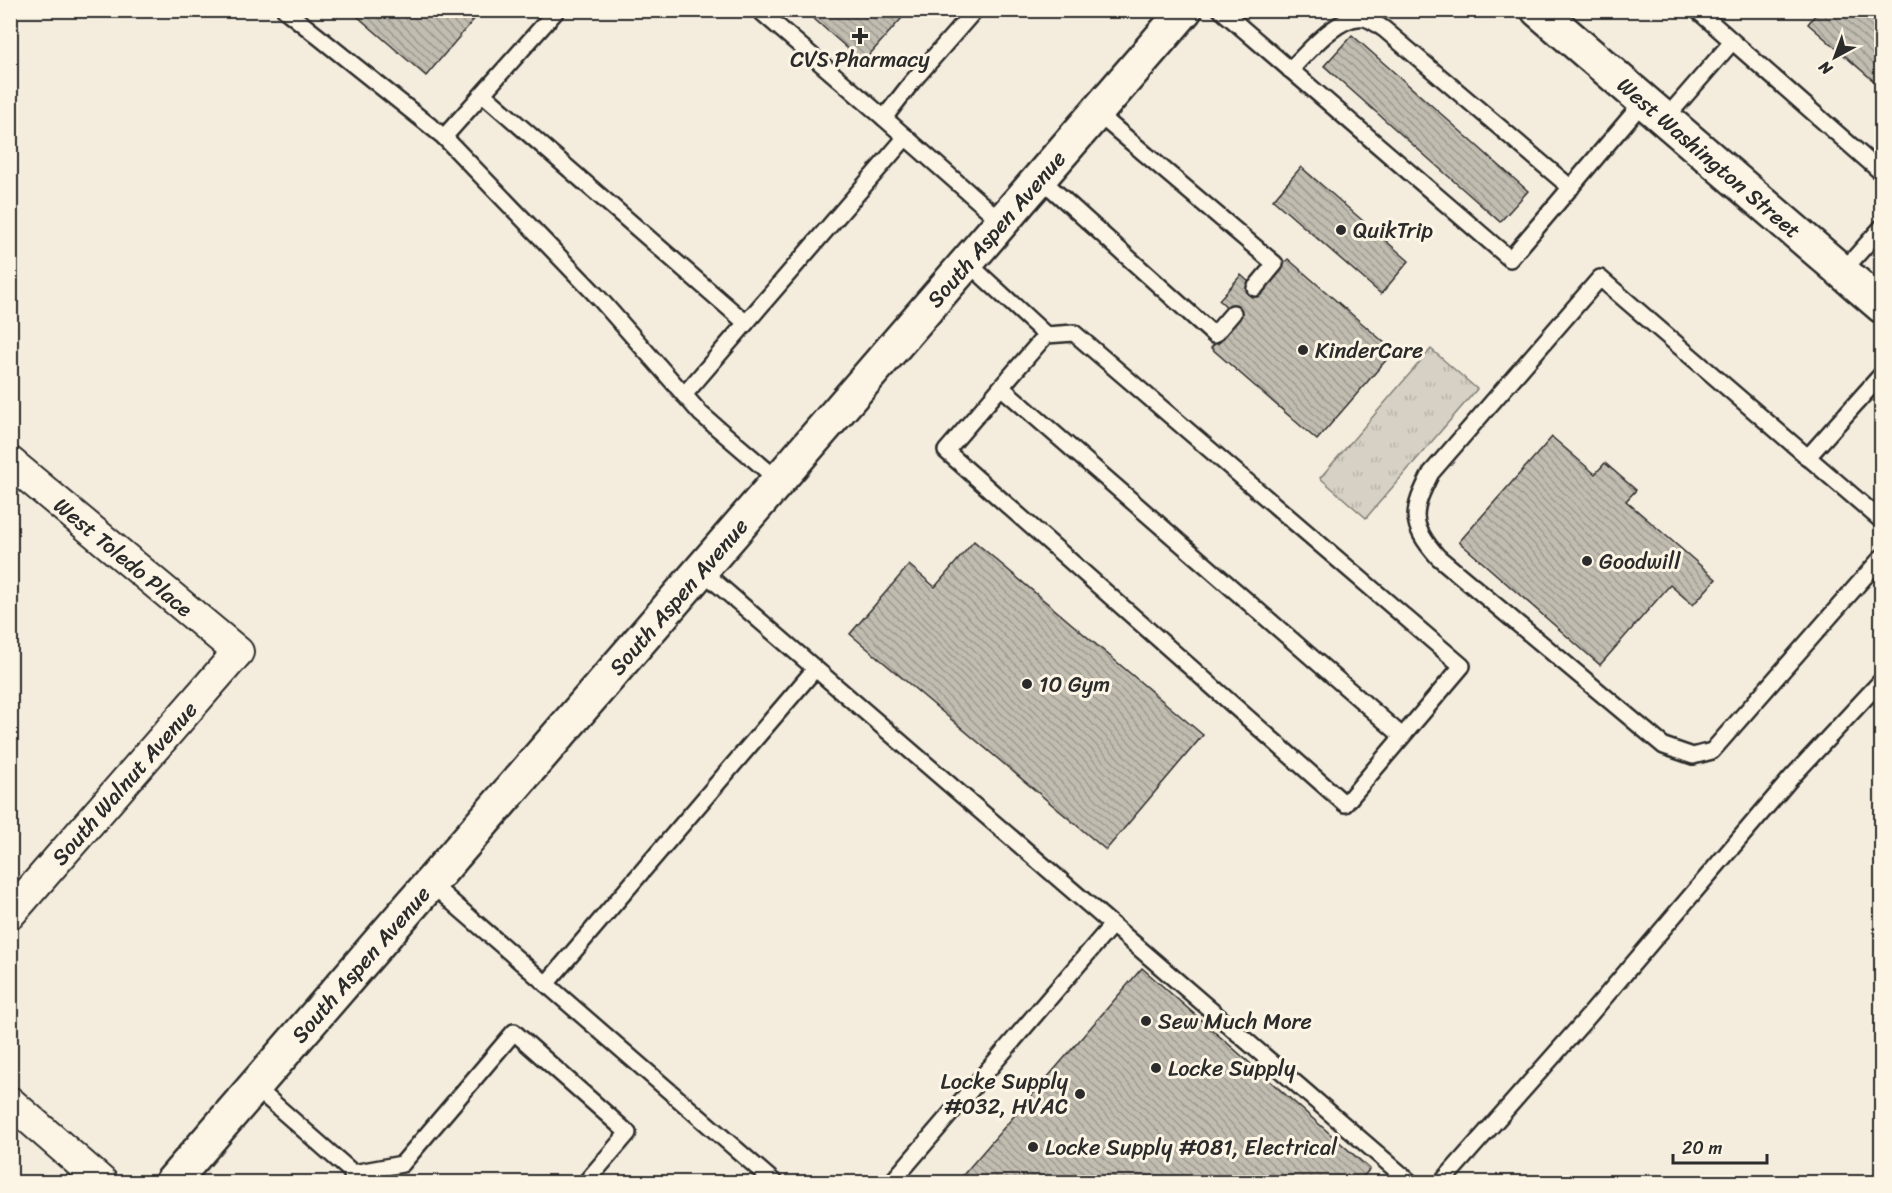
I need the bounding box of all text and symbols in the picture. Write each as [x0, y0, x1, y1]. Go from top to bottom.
north arrow [1805, 27, 1865, 87]
marker: CVS Pharmacy [853, 29, 867, 43]
place label: CVS Pharmacy [790, 40, 930, 79]
text: N [1811, 53, 1840, 83]
street label: West Washington Street [1608, 67, 1810, 249]
street label: South Aspen Avenue [917, 141, 1076, 317]
place label: QuikTrip [1353, 211, 1434, 250]
marker: QuikTrip [1334, 223, 1348, 237]
place label: KinderCare [1315, 331, 1423, 370]
marker: KinderCare [1296, 343, 1310, 357]
street label: West Toledo Place [45, 487, 202, 628]
street label: South Aspen Avenue [599, 509, 758, 685]
place label: Goodwill [1599, 542, 1681, 581]
marker: Goodwill [1580, 554, 1594, 568]
place label: 10 Gym [1039, 665, 1110, 704]
marker: 10 Gym [1020, 677, 1034, 691]
street label: South Walnut Avenue [41, 692, 207, 875]
street label: South Aspen Avenue [281, 877, 440, 1052]
place label: Sew Much More [1158, 1002, 1312, 1041]
marker: Sew Much More [1139, 1014, 1153, 1028]
place label: Locke Supply [1168, 1049, 1296, 1088]
marker: Locke Supply [1149, 1061, 1163, 1075]
place label: Locke Supply #032, HVAC [941, 1062, 1069, 1126]
marker: Locke Supply #032, HVAC [1073, 1087, 1087, 1101]
scale bar [1673, 1127, 1768, 1165]
place label: Locke Supply #081, Electrical [1045, 1128, 1338, 1167]
text: 20 m [1682, 1132, 1722, 1164]
marker: Locke Supply #081, Electrical [1026, 1140, 1040, 1154]

